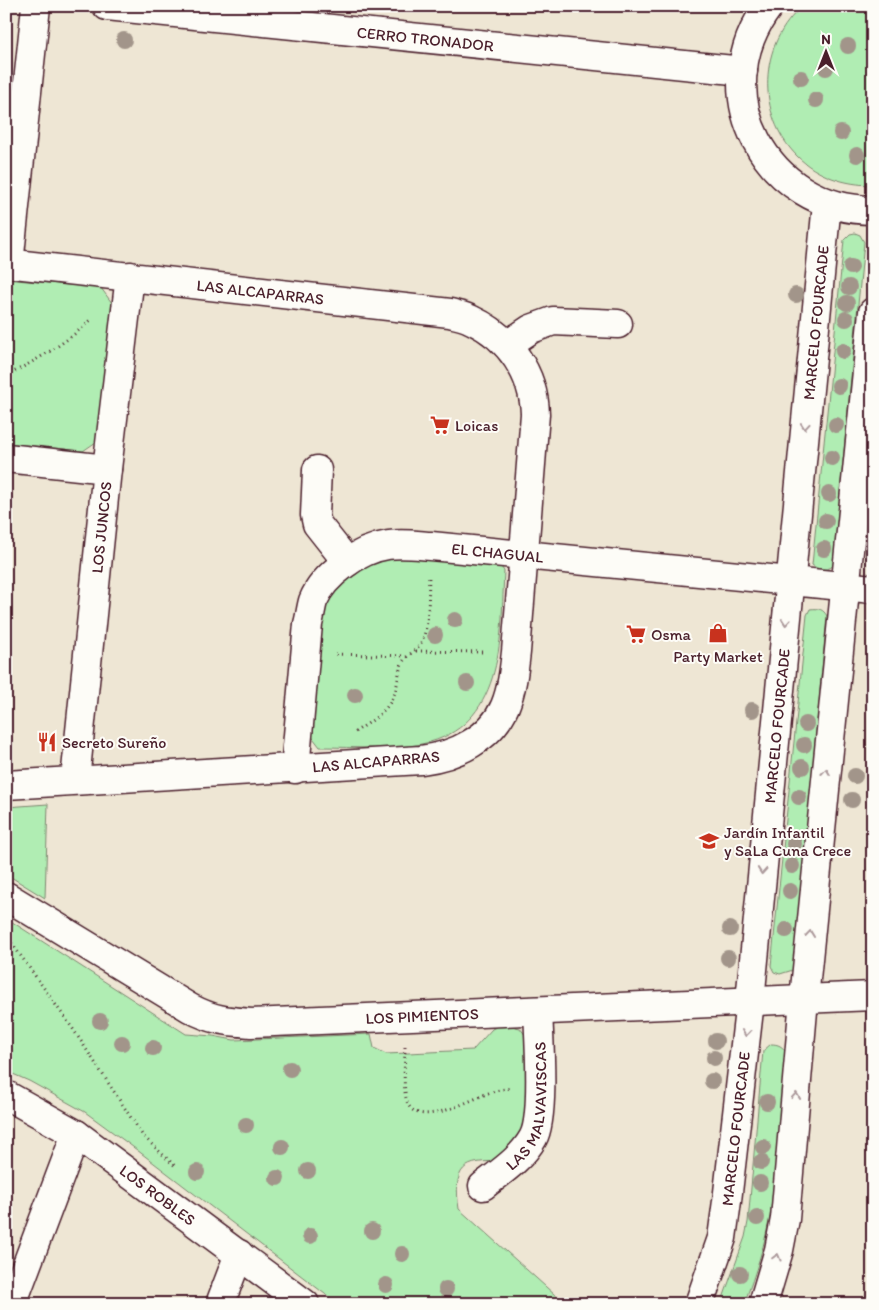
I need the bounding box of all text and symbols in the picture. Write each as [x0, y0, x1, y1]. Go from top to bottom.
street label: CERRO TRONADOR [356, 23, 495, 55]
north arrow [802, 28, 852, 78]
text: N [821, 31, 831, 48]
street label: MARCELO FOURCADE [799, 244, 833, 401]
street label: LAS ALCAPARRAS [196, 276, 325, 309]
supermarket icon: Loicas [429, 414, 451, 436]
place label: Loicas [455, 416, 498, 435]
one-way arrow [800, 422, 811, 430]
street label: LOS JUNCOS [87, 481, 116, 574]
street label: EL CHAGUAL [451, 539, 544, 567]
one-way arrow [781, 619, 792, 627]
shop icon: Party Market [707, 622, 729, 644]
supermarket icon: Osma [625, 623, 647, 645]
place label: Osma [651, 625, 692, 644]
place label: Party Market [673, 647, 763, 666]
street label: MARCELO FOURCADE [760, 648, 794, 804]
restaurant icon: Secreto Sureño [36, 731, 58, 753]
place label: Secreto Sureño [62, 733, 166, 752]
street label: LAS ALCAPARRAS [312, 746, 441, 777]
one-way arrow [820, 768, 831, 776]
place label: Jardín Infantil y SaLa Cuna Crece [724, 823, 852, 860]
school or university icon: Jardín Infantil y SaLa Cuna Crece [698, 830, 720, 852]
one-way arrow [757, 868, 768, 876]
one-way arrow [804, 930, 815, 938]
street label: LOS PIMIENTOS [365, 1004, 479, 1028]
one-way arrow [741, 1029, 752, 1037]
street label: LAS MALVAVISCAS [502, 1041, 550, 1174]
street label: MARCELO FOURCADE [718, 1050, 754, 1207]
one-way arrow [790, 1092, 801, 1100]
street label: LOS ROBLES [116, 1161, 199, 1230]
one-way arrow [771, 1252, 782, 1261]

